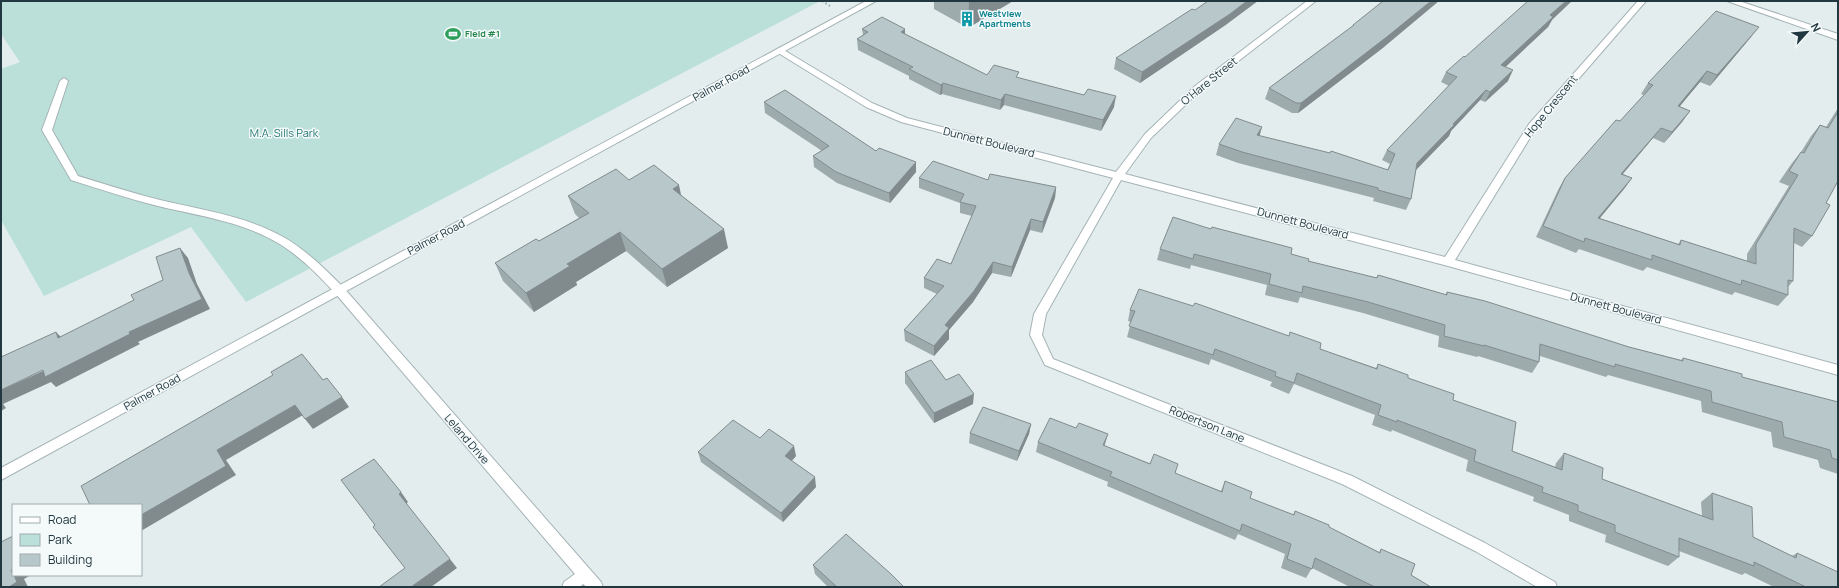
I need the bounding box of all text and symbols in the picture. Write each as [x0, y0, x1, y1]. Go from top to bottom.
place label: Westview Apartments [979, 7, 1031, 30]
building icon: Westview Apartments [958, 10, 976, 28]
north arrow [1787, 12, 1827, 52]
text: N [1808, 20, 1825, 34]
sports icon: Field #1 [444, 25, 462, 43]
place label: Field #1 [465, 27, 500, 40]
street label: O'Hare Street [1177, 53, 1240, 108]
street label: Palmer Road [690, 61, 752, 104]
street label: Hope Crescent [1521, 71, 1580, 140]
street label: Dunnett Boulevard [942, 123, 1037, 160]
park label: M.A. Sills Park [250, 125, 319, 140]
street label: Dunnett Boulevard [1256, 203, 1350, 242]
street label: Palmer Road [404, 215, 467, 258]
street label: Dunnett Boulevard [1569, 288, 1663, 327]
street label: Palmer Road [121, 370, 183, 413]
street label: Robertson Lane [1167, 402, 1248, 446]
street label: Leland Drive [441, 410, 494, 467]
legend [12, 504, 142, 576]
text: Road [48, 511, 76, 528]
text: Park [48, 531, 73, 548]
text: Building [48, 551, 92, 568]

